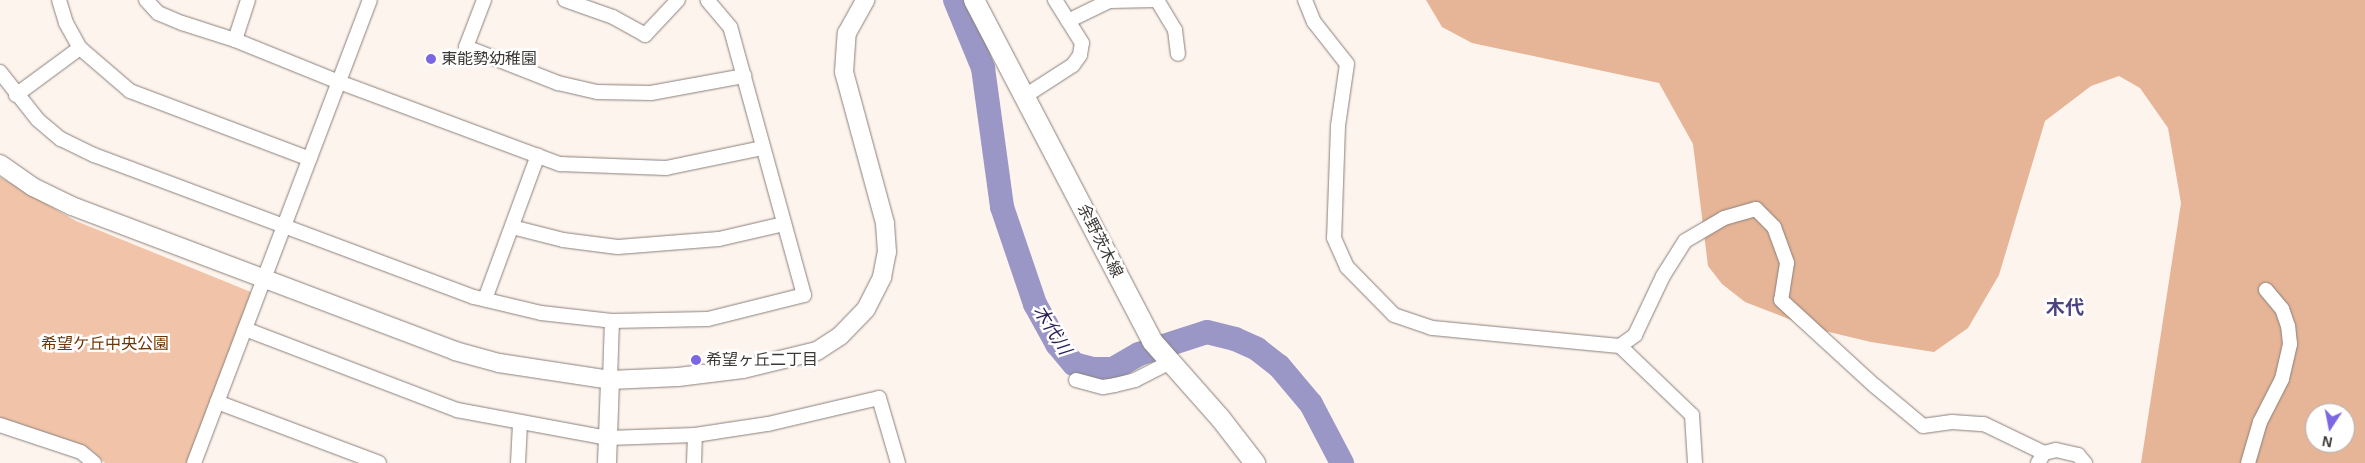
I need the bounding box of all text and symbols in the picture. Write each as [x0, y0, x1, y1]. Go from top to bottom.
place label: 東能勢幼稚園 [441, 49, 537, 69]
marker: 東能勢幼稚園 [425, 53, 437, 65]
street label: 余野茨木線 [1073, 201, 1127, 281]
district label: 木代 [2046, 297, 2084, 319]
water label: 木代川 [1029, 301, 1075, 359]
park label: 希望ケ丘中央公園 [41, 334, 169, 354]
place label: 希望ヶ丘二丁目 [706, 350, 818, 370]
marker: 希望ヶ丘二丁目 [690, 354, 702, 366]
north arrow [2305, 403, 2355, 453]
text: N [2321, 433, 2334, 451]

